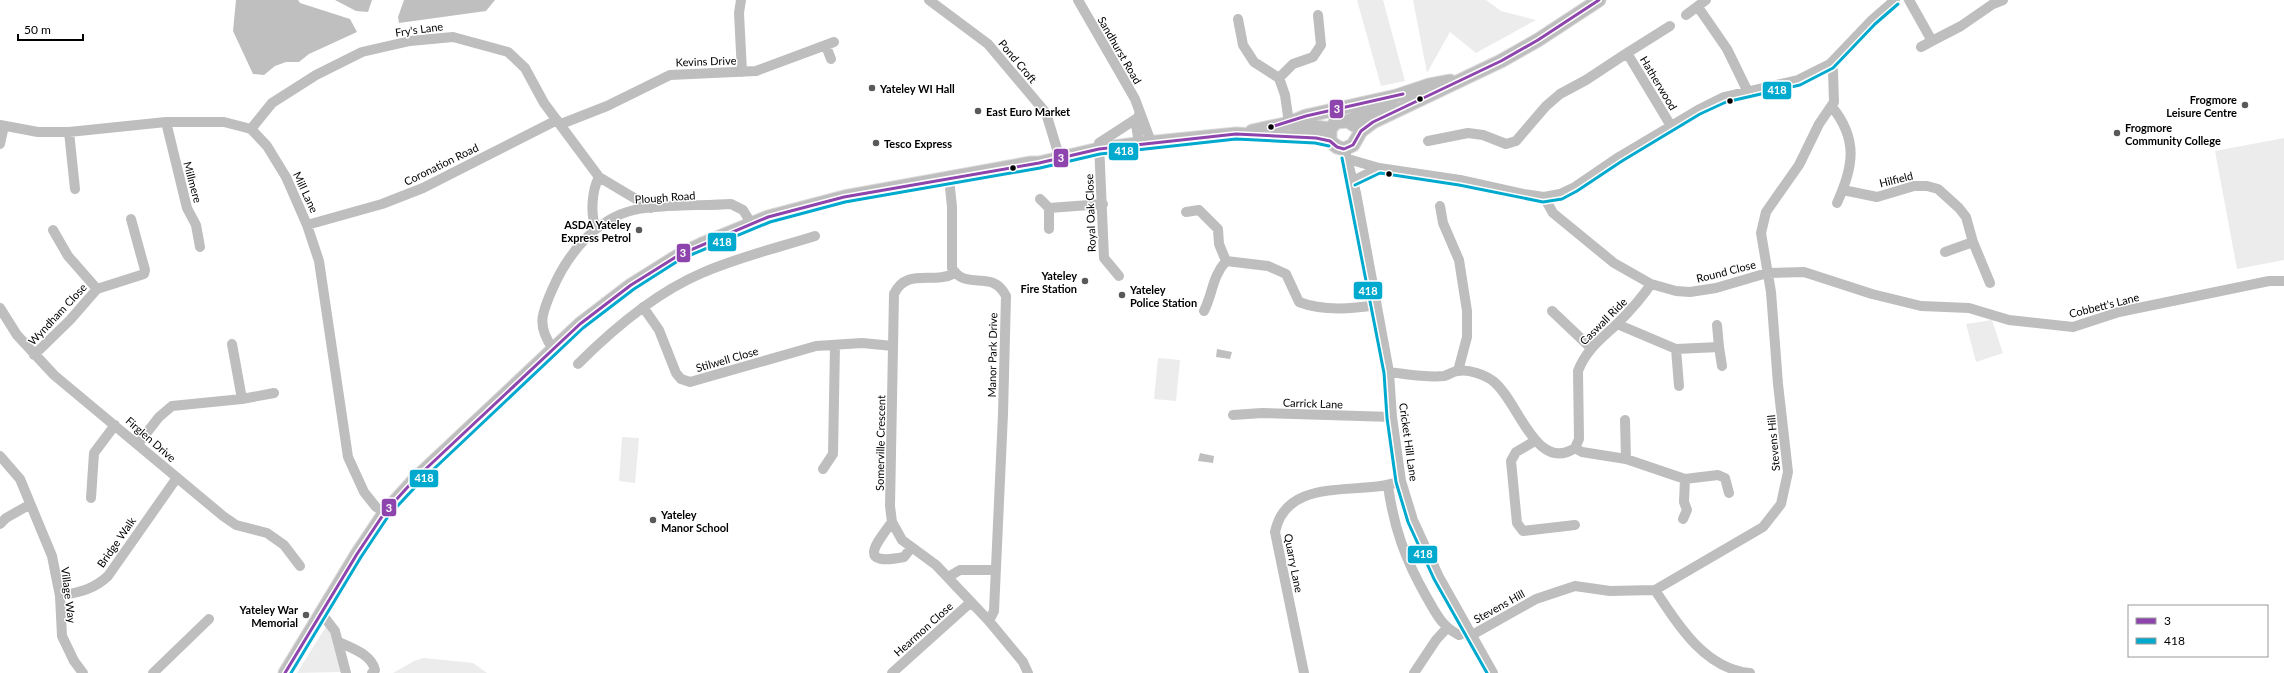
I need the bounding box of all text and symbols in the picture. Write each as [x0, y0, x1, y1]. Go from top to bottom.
street label: Sandhurst Road [1095, 14, 1145, 86]
scale bar [18, 16, 83, 42]
street label: Fry's Lane [394, 19, 444, 39]
text: 50 m [24, 22, 51, 37]
street label: Pond Croft [996, 37, 1040, 86]
street label: Kevins Drive [675, 53, 737, 69]
street label: Hatherwood [1638, 54, 1680, 112]
line badge: 418 [1762, 81, 1792, 100]
place label: Yateley WI Hall [879, 82, 955, 95]
marker: Yateley WI Hall [867, 83, 877, 93]
text: 418 [1767, 83, 1787, 96]
place label: Frogmore Leisure Centre [2166, 93, 2237, 119]
unlabelled marker [1415, 94, 1425, 104]
unlabelled marker [1725, 96, 1735, 106]
line badge: 3 [1329, 99, 1344, 119]
marker: Frogmore Leisure Centre [2240, 100, 2250, 110]
text: 3 [1334, 102, 1340, 115]
place label: East Euro Market [986, 105, 1071, 118]
marker: East Euro Market [973, 106, 983, 116]
place label: Frogmore Community College [2125, 121, 2221, 147]
unlabelled marker [1266, 122, 1276, 132]
marker: Frogmore Community College [2112, 128, 2122, 138]
place label: Tesco Express [884, 137, 952, 150]
marker: Tesco Express [871, 138, 881, 148]
street label: Coronation Road [402, 140, 480, 188]
line badge: 418 [1108, 142, 1139, 161]
text: 418 [1114, 144, 1134, 157]
line badge: 3 [1053, 148, 1069, 168]
text: 3 [1058, 151, 1064, 164]
street label: Millmere [181, 160, 205, 204]
unlabelled marker [1008, 163, 1018, 173]
street label: Mill Lane [291, 169, 321, 215]
unlabelled marker [1384, 169, 1394, 179]
street label: Hilfield [1878, 169, 1914, 189]
street label: Royal Oak Close [1082, 173, 1098, 252]
street label: Plough Road [634, 188, 696, 206]
place label: ASDA Yateley Express Petrol [561, 218, 631, 244]
marker: ASDA Yateley Express Petrol [634, 225, 644, 235]
line badge: 418 [707, 232, 737, 252]
text: 418 [712, 235, 732, 248]
line badge: 3 [676, 243, 691, 263]
text: 3 [680, 246, 686, 259]
street label: Round Close [1695, 257, 1757, 285]
place label: Yateley Fire Station [1021, 269, 1077, 295]
marker: Yateley Fire Station [1080, 276, 1090, 286]
street label: Wyndham Close [25, 280, 89, 347]
line badge: 418 [1353, 281, 1383, 300]
place label: Yateley Police Station [1129, 283, 1197, 309]
text: 418 [1358, 284, 1378, 297]
marker: Yateley Police Station [1117, 290, 1127, 300]
street label: Cobbett's Lane [2068, 290, 2141, 320]
street label: Caswall Ride [1577, 295, 1629, 347]
street label: Manor Park Drive [985, 312, 999, 398]
street label: Stilwell Close [694, 344, 760, 374]
street label: Somerville Crescent [873, 395, 887, 491]
street label: Carrick Lane [1283, 395, 1343, 411]
street label: Cricket Hill Lane [1397, 402, 1421, 482]
street label: Firglen Drive [123, 414, 179, 464]
street label: Stevens Hill [1764, 414, 1782, 472]
line badge: 418 [409, 469, 439, 488]
text: 418 [414, 471, 434, 484]
line badge: 3 [381, 498, 397, 517]
text: 3 [386, 501, 392, 514]
place label: Yateley Manor School [660, 508, 729, 534]
street label: Bridge Walk [94, 514, 138, 570]
marker: Yateley Manor School [648, 515, 658, 525]
street label: Quarry Lane [1282, 532, 1306, 594]
line badge: 418 [1407, 545, 1438, 564]
text: 418 [1413, 547, 1433, 560]
street label: Village Way [59, 566, 79, 624]
street label: Stevens Hill [1471, 587, 1527, 625]
street label: Hearmon Close [891, 599, 955, 659]
place label: Yateley War Memorial [239, 603, 299, 629]
legend [2128, 605, 2268, 657]
marker: Yateley War Memorial [301, 610, 311, 620]
text: 3 [2164, 613, 2171, 628]
text: 418 [2164, 633, 2185, 648]

